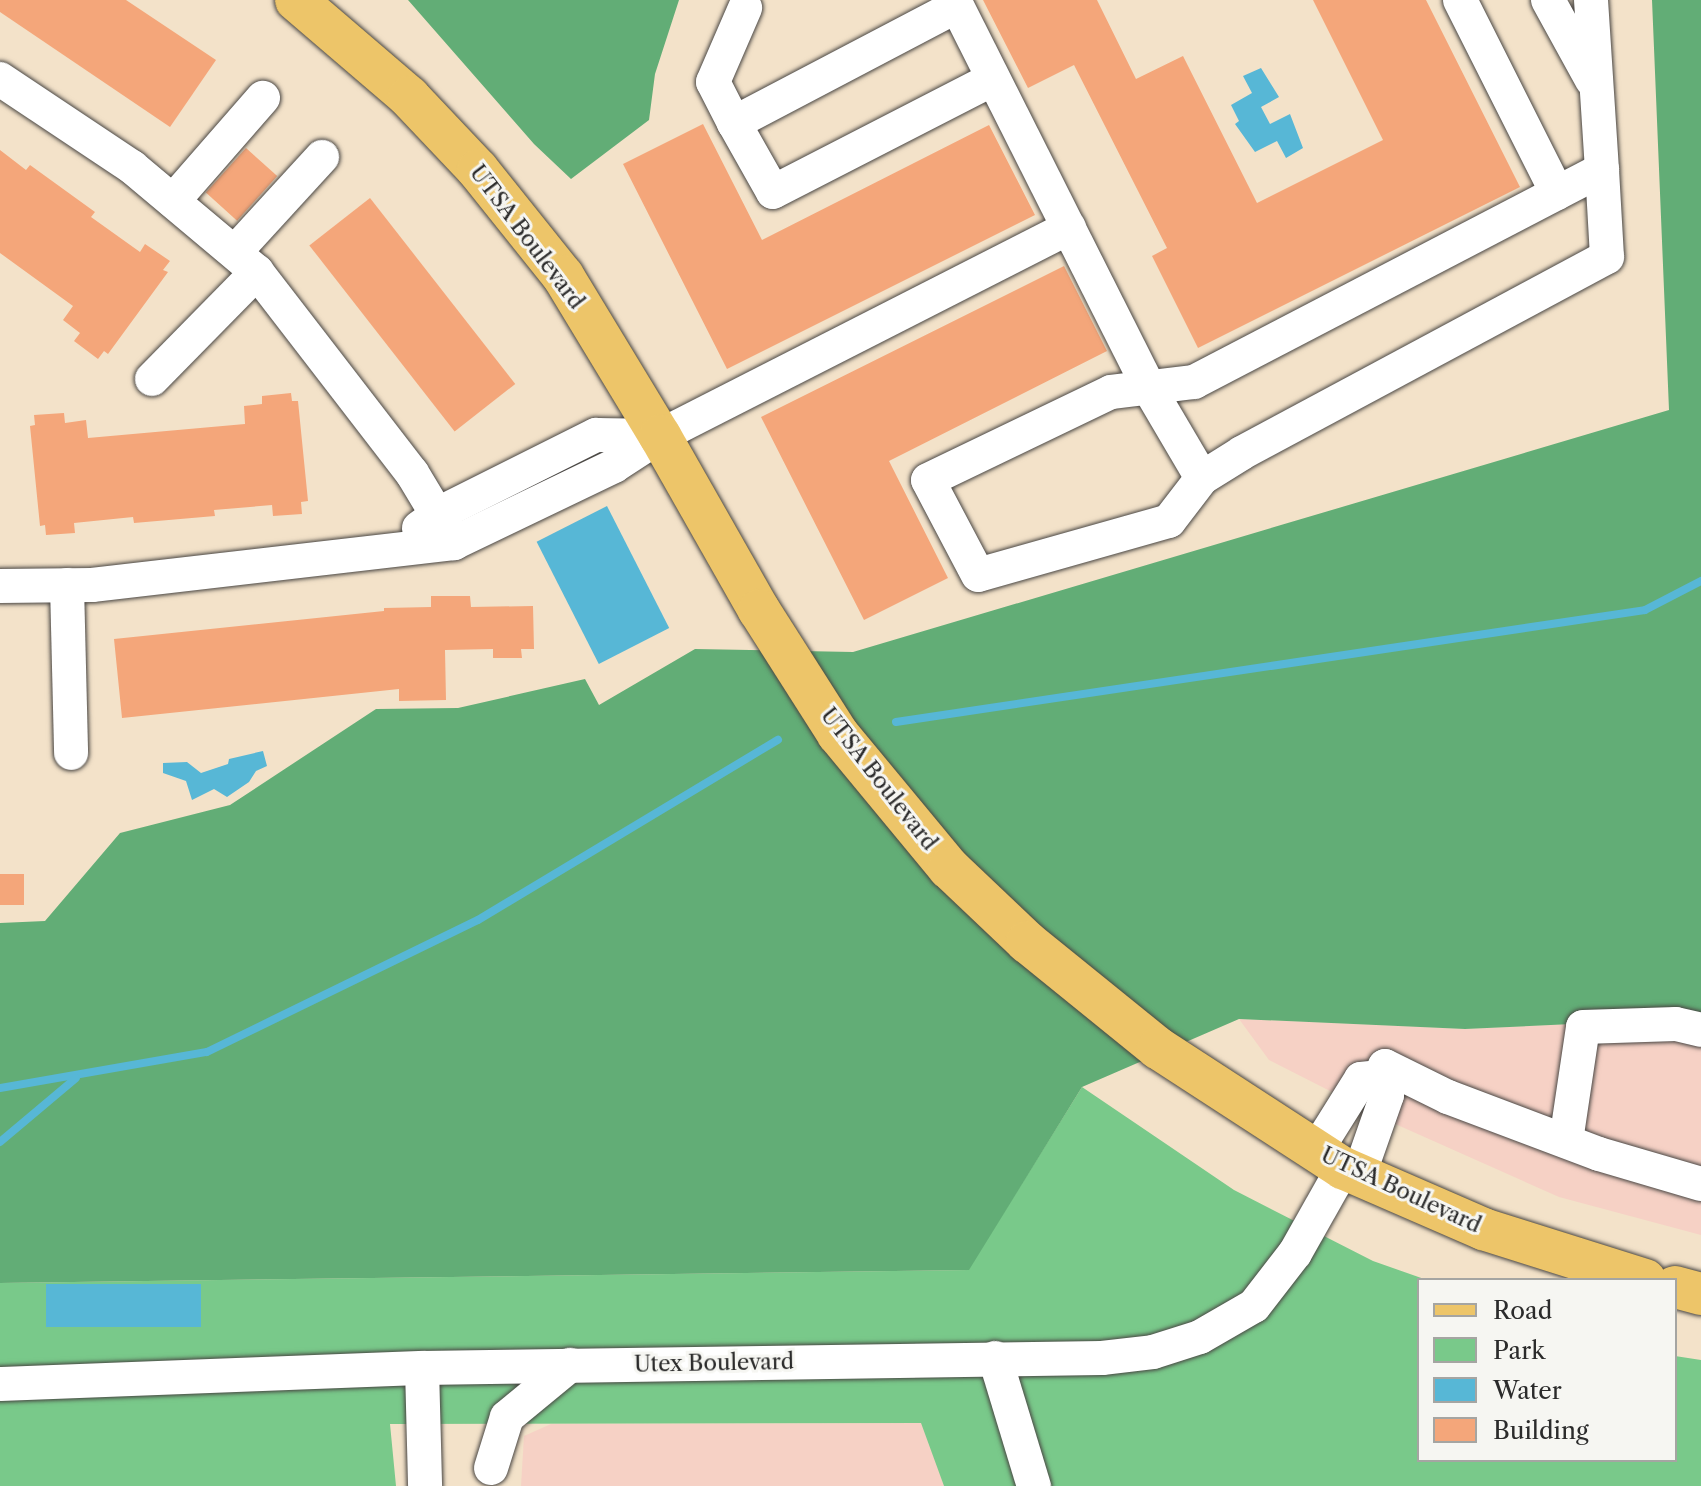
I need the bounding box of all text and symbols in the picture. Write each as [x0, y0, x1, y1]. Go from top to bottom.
street label: UTSA Boulevard [464, 159, 590, 315]
street label: UTSA Boulevard [815, 702, 943, 856]
street label: UTSA Boulevard [1316, 1141, 1486, 1239]
legend [1417, 1278, 1677, 1462]
text: Road [1493, 1296, 1552, 1325]
text: Park [1493, 1336, 1545, 1365]
street label: Utex Boulevard [634, 1348, 794, 1378]
text: Water [1493, 1376, 1562, 1405]
text: Building [1493, 1416, 1589, 1445]

